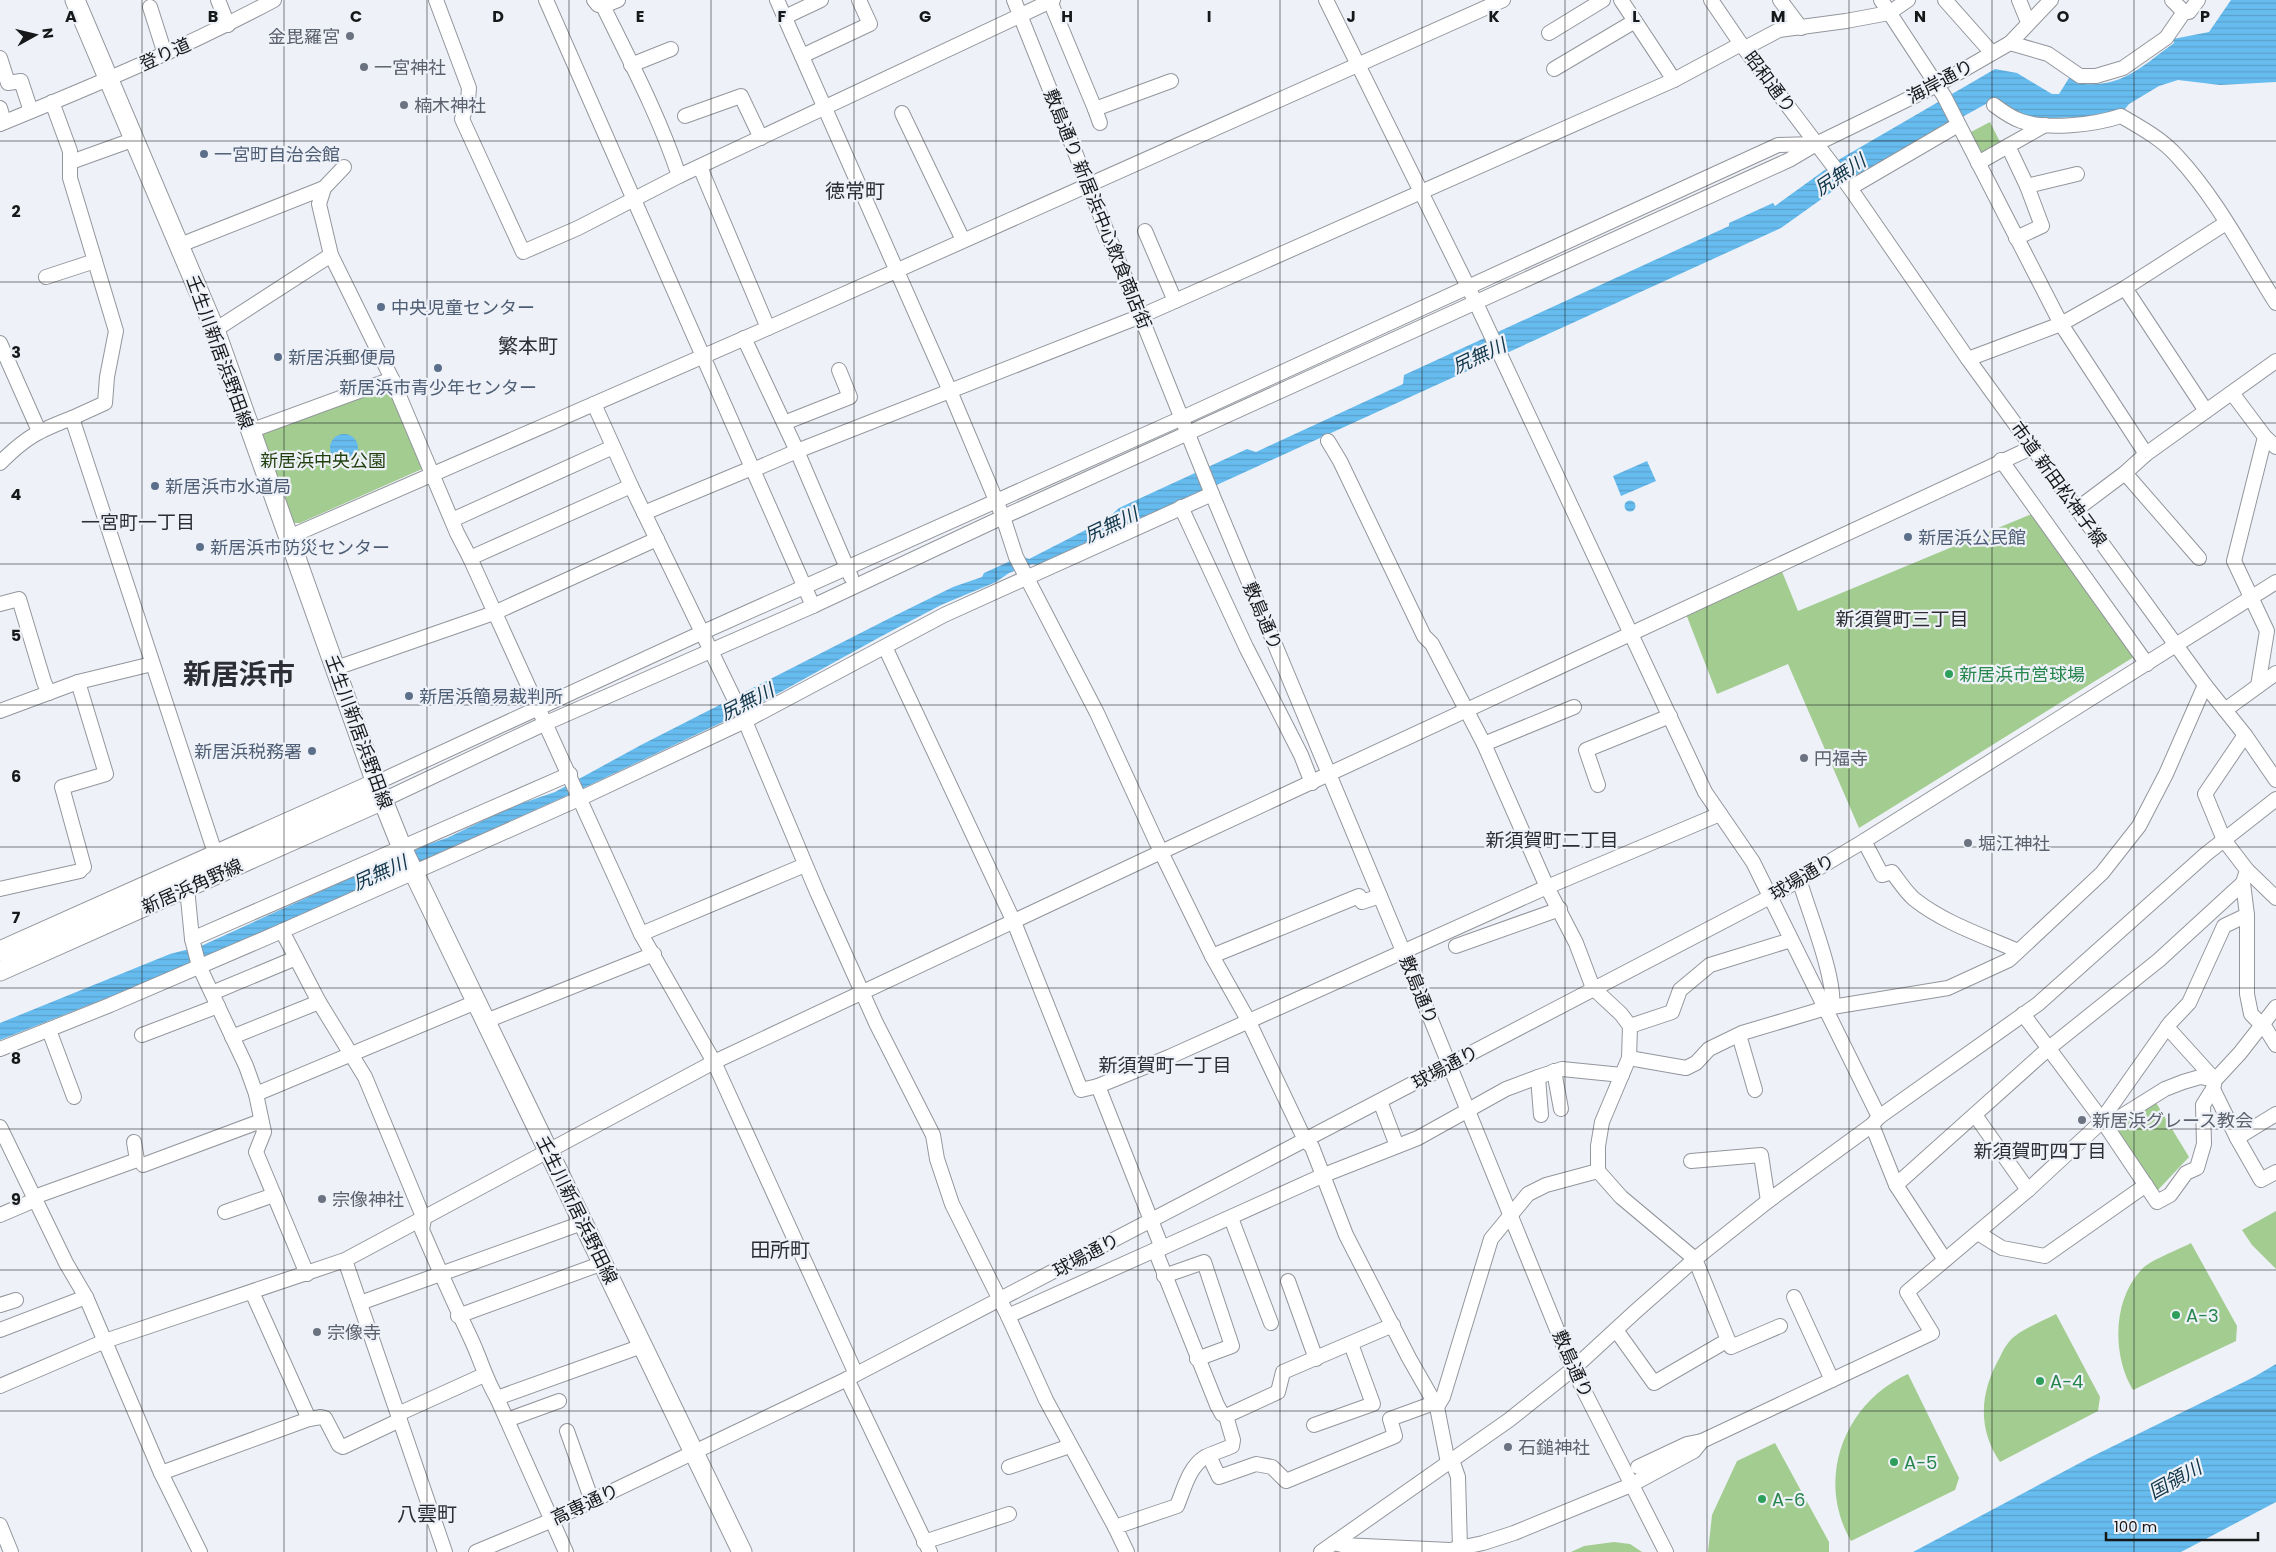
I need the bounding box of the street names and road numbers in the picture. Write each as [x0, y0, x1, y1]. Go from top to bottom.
street label: 登り道 [135, 32, 195, 76]
street label: 昭和通り [1738, 46, 1802, 118]
street label: 海岸通り [1902, 53, 1978, 109]
street label: 敷島通り 新居浜中心飲食商店街 [1038, 85, 1158, 333]
street label: 壬生川新居浜野田線 [181, 272, 259, 432]
street label: 市道 新田松神子線 [2005, 416, 2113, 552]
street label: 敷島通り [1237, 578, 1289, 654]
street label: 壬生川新居浜野田線 [320, 652, 398, 812]
street label: 球場通り [1765, 848, 1839, 906]
street label: 新居浜角野線 [138, 853, 246, 919]
street label: 敷島通り [1394, 952, 1444, 1028]
street label: 球場通り [1407, 1039, 1483, 1095]
street label: 壬生川新居浜野田線 [530, 1132, 624, 1288]
street label: 球場通り [1048, 1227, 1124, 1283]
street label: 敷島通り [1547, 1326, 1599, 1402]
street label: 高専通り [547, 1477, 623, 1531]

